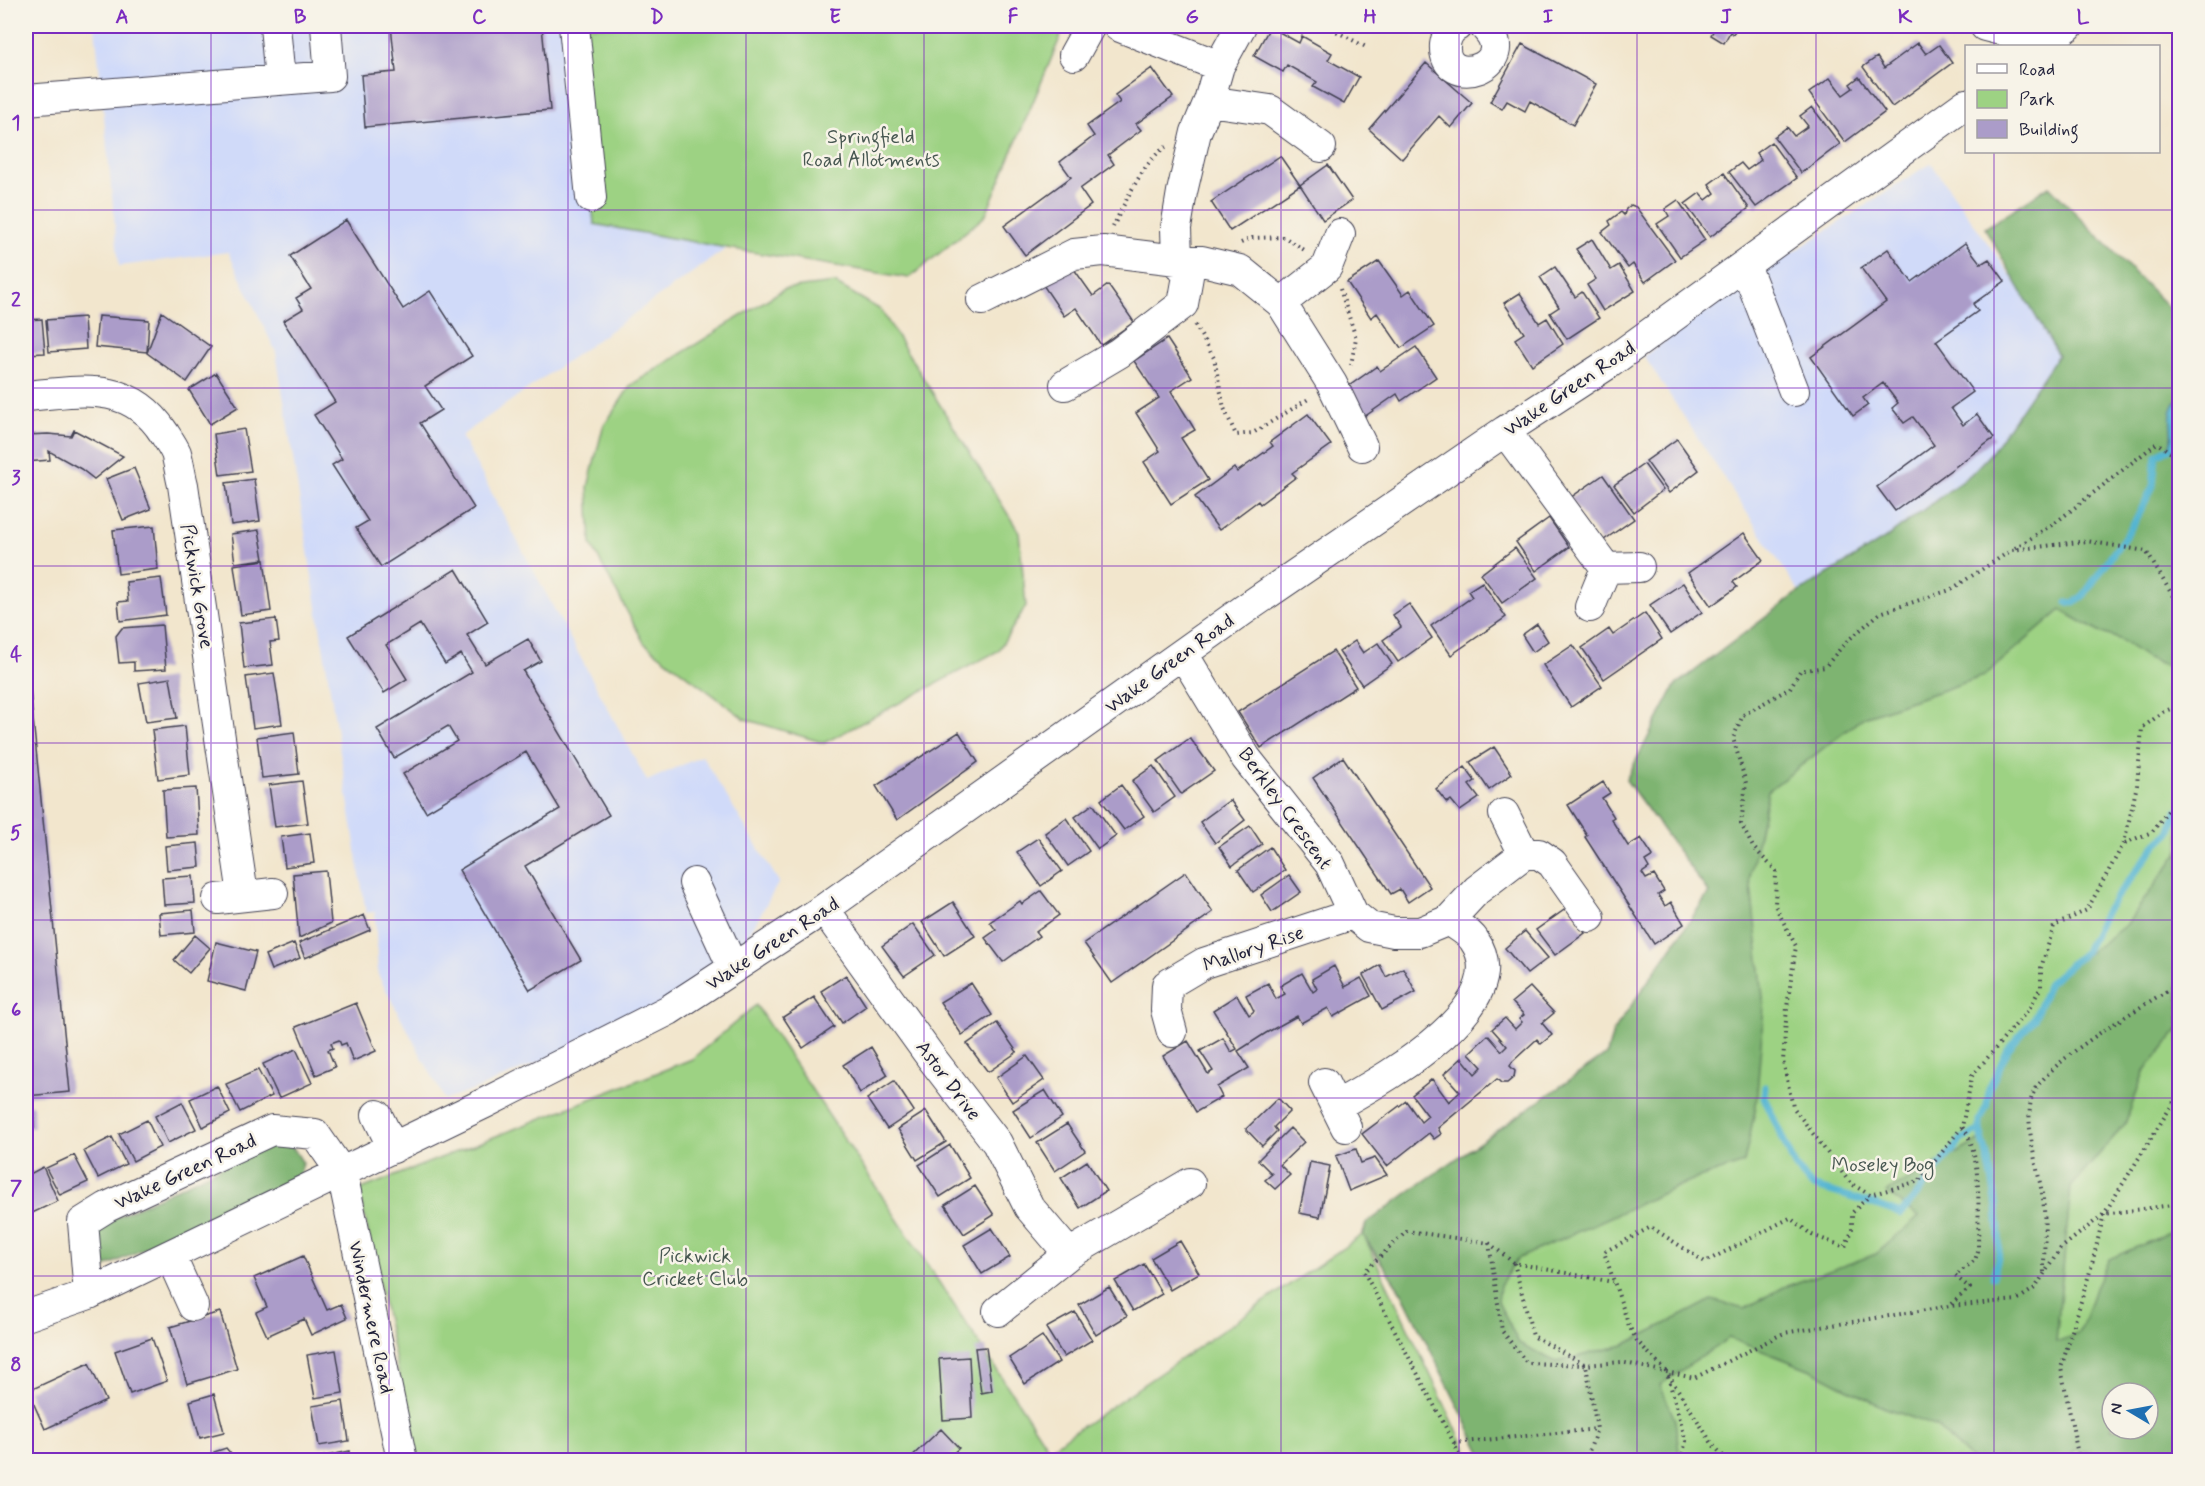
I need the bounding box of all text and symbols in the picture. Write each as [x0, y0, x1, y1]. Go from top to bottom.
text: A [115, 4, 129, 31]
text: B [294, 4, 307, 31]
text: C [472, 4, 487, 31]
text: D [650, 4, 664, 31]
text: E [829, 4, 841, 31]
text: F [1008, 4, 1019, 31]
text: G [1185, 4, 1199, 31]
text: H [1363, 4, 1377, 31]
text: I [1543, 4, 1553, 31]
text: J [1720, 4, 1732, 31]
text: K [1898, 4, 1913, 31]
text: L [2077, 4, 2090, 31]
legend [1965, 45, 2160, 153]
text: Road [2019, 58, 2055, 82]
text: Park [2019, 88, 2055, 112]
text: 1 [12, 110, 20, 137]
text: Building [2019, 118, 2079, 144]
park label: Springfield Road Allotments [802, 124, 940, 174]
text: 2 [11, 287, 21, 314]
street label: Wake Green Road [1499, 335, 1641, 443]
text: 3 [11, 465, 21, 492]
street label: Pickwick Grove [173, 522, 220, 651]
street label: Wake Green Road [1100, 608, 1240, 720]
text: 4 [10, 642, 22, 669]
street label: Berkley Crescent [1231, 742, 1338, 875]
text: 5 [10, 820, 22, 847]
street label: Wake Green Road [701, 891, 845, 997]
street label: Mallory Rise [1199, 920, 1308, 979]
text: 6 [11, 997, 21, 1024]
street label: Astor Drive [909, 1035, 987, 1126]
street label: Wake Green Road [110, 1128, 261, 1217]
park label: Moseley Bog [1832, 1152, 1934, 1180]
text: 7 [10, 1175, 22, 1202]
street label: Windermere Road [341, 1238, 400, 1396]
park label: Pickwick Cricket Club [642, 1243, 748, 1293]
text: 8 [10, 1352, 22, 1379]
north arrow [2100, 1381, 2160, 1441]
text: N [2105, 1402, 2128, 1416]

